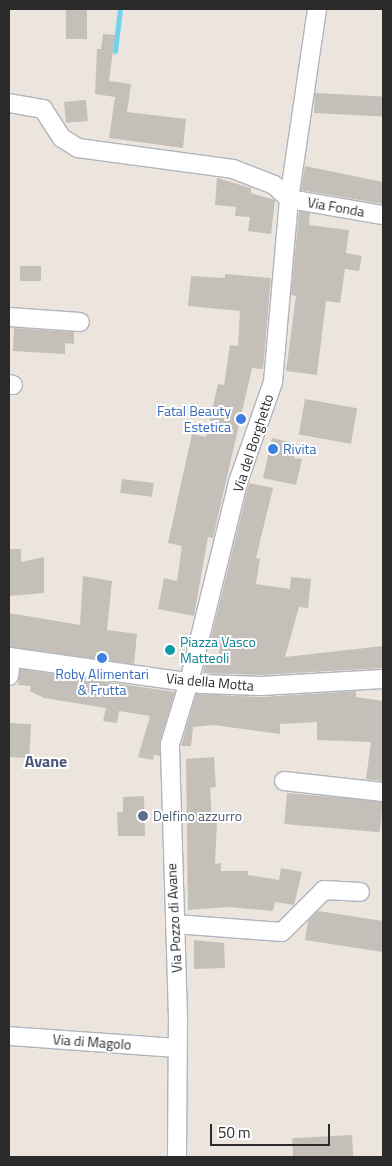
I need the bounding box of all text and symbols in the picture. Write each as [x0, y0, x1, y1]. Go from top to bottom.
street label: Via Fonda [306, 194, 366, 220]
street label: Via del Borghetto [229, 392, 277, 494]
place label: Fatal Beauty Estetica [157, 403, 231, 436]
marker: Fatal Beauty Estetica [235, 413, 247, 425]
place label: Rivita [283, 441, 316, 457]
marker: Rivita [267, 443, 279, 455]
place label: Piazza Vasco Matteoli [180, 634, 256, 666]
marker: Piazza Vasco Matteoli [164, 644, 176, 656]
marker: Roby Alimentari & Frutta [96, 652, 108, 664]
place label: Roby Alimentari & Frutta [55, 666, 149, 699]
street label: Via della Motta [165, 670, 255, 694]
district label: Avane [25, 751, 67, 771]
place label: Delfino azzurro [153, 808, 242, 824]
marker: Delfino azzurro [137, 810, 149, 822]
street label: Via Pozzo di Avane [163, 863, 185, 973]
street label: Via di Magolo [52, 1031, 132, 1053]
scale bar [212, 1114, 332, 1146]
text: 50 m [218, 1121, 251, 1144]

